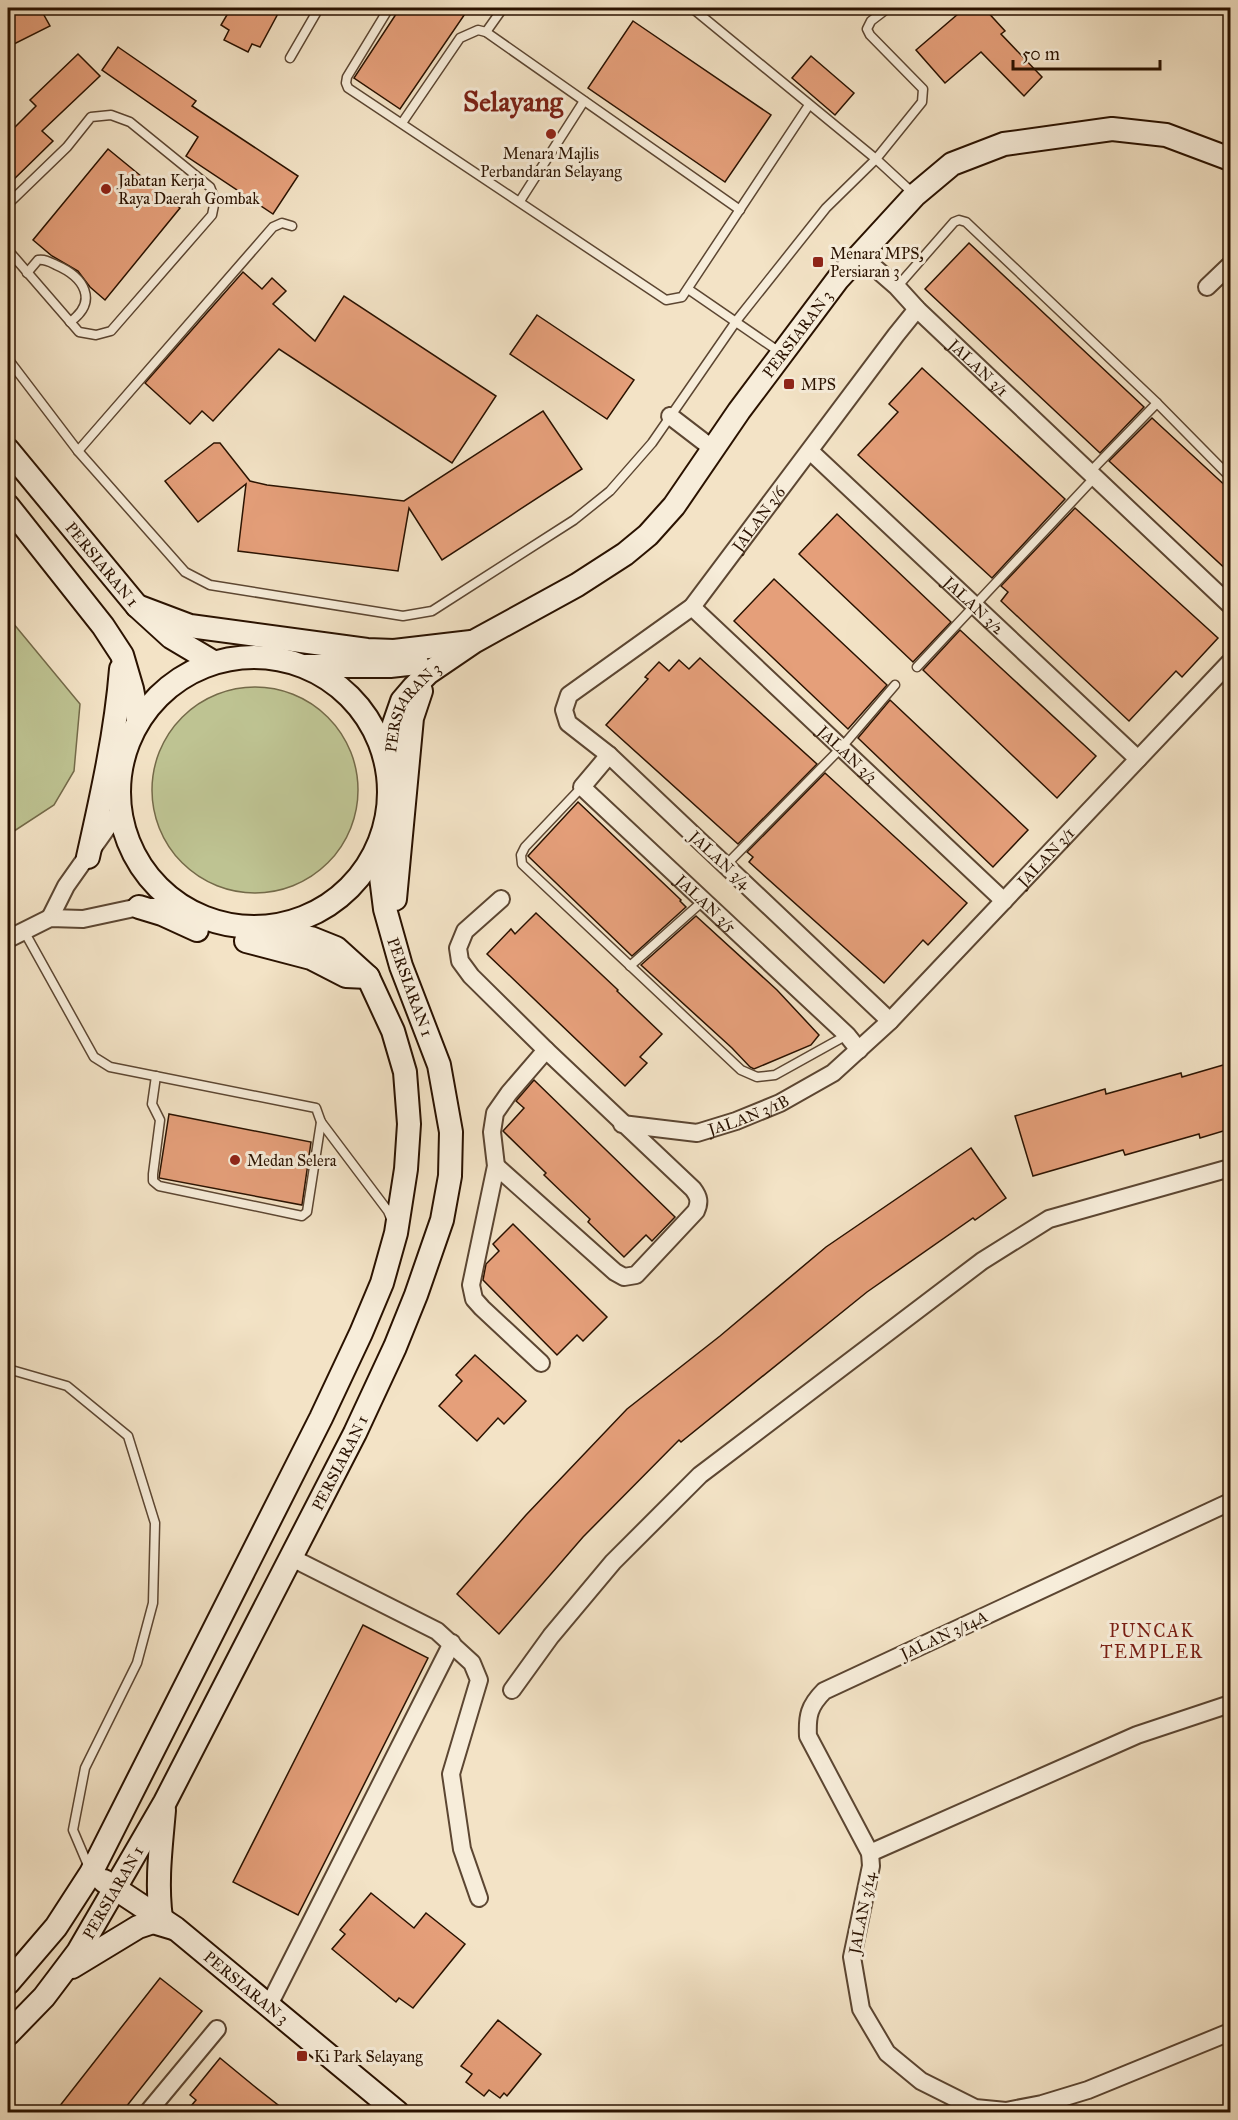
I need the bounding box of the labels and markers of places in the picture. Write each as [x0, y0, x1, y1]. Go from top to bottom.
marker: Menara Majlis Perbandaran Selayang [544, 127, 558, 141]
place label: Menara Majlis Perbandaran Selayang [480, 144, 622, 182]
place label: Jabatan Kerja Raya Daerah Gombak [116, 171, 260, 208]
marker: Jabatan Kerja Raya Daerah Gombak [99, 182, 113, 196]
place label: Menara MPS, Persiaran 3 [830, 244, 924, 281]
marker: Menara MPS, Persiaran 3 [811, 255, 825, 269]
place label: MPS [801, 375, 836, 394]
marker: MPS [782, 377, 796, 391]
place label: Medan Selera [247, 1151, 337, 1170]
marker: Medan Selera [228, 1153, 242, 1167]
place label: Ki Park Selayang [314, 2047, 423, 2067]
marker: Ki Park Selayang [295, 2049, 309, 2063]

